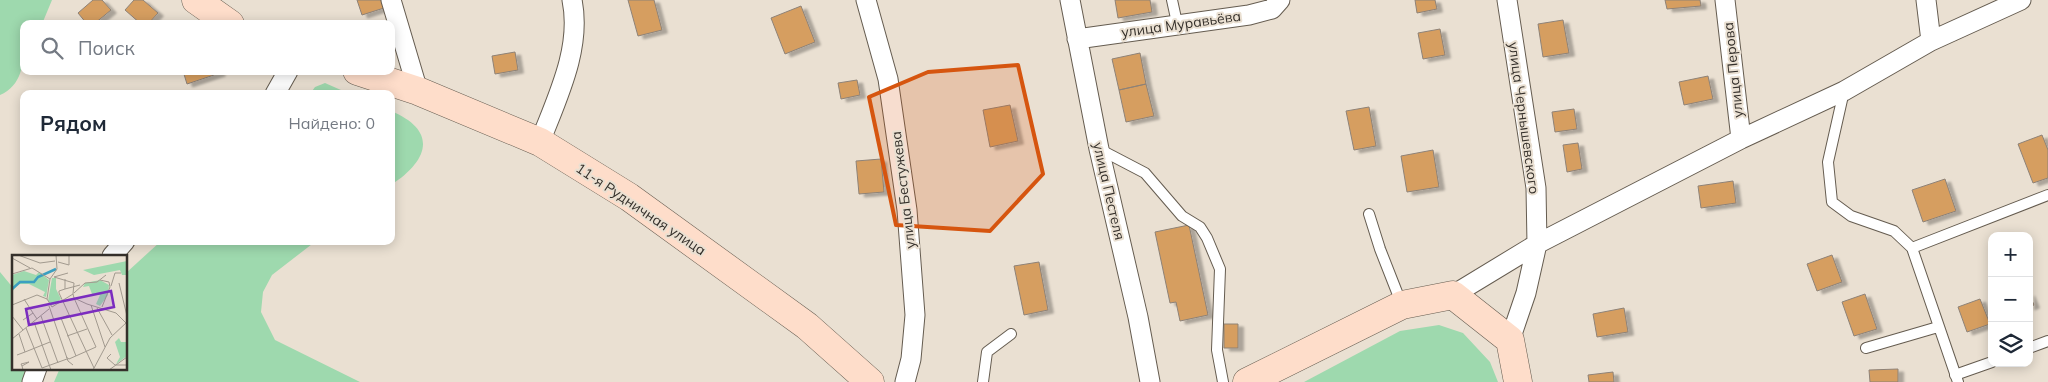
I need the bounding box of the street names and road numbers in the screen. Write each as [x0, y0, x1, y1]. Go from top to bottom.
street label: улица Муравьёва [1120, 7, 1242, 41]
street label: улица Перова [1719, 21, 1747, 119]
street label: улица Чернышевского [1504, 41, 1544, 195]
street label: улица Бестужева [887, 130, 919, 250]
street label: улица Пестеля [1089, 140, 1129, 242]
street label: 11-я Рудничная улица [573, 159, 709, 259]

